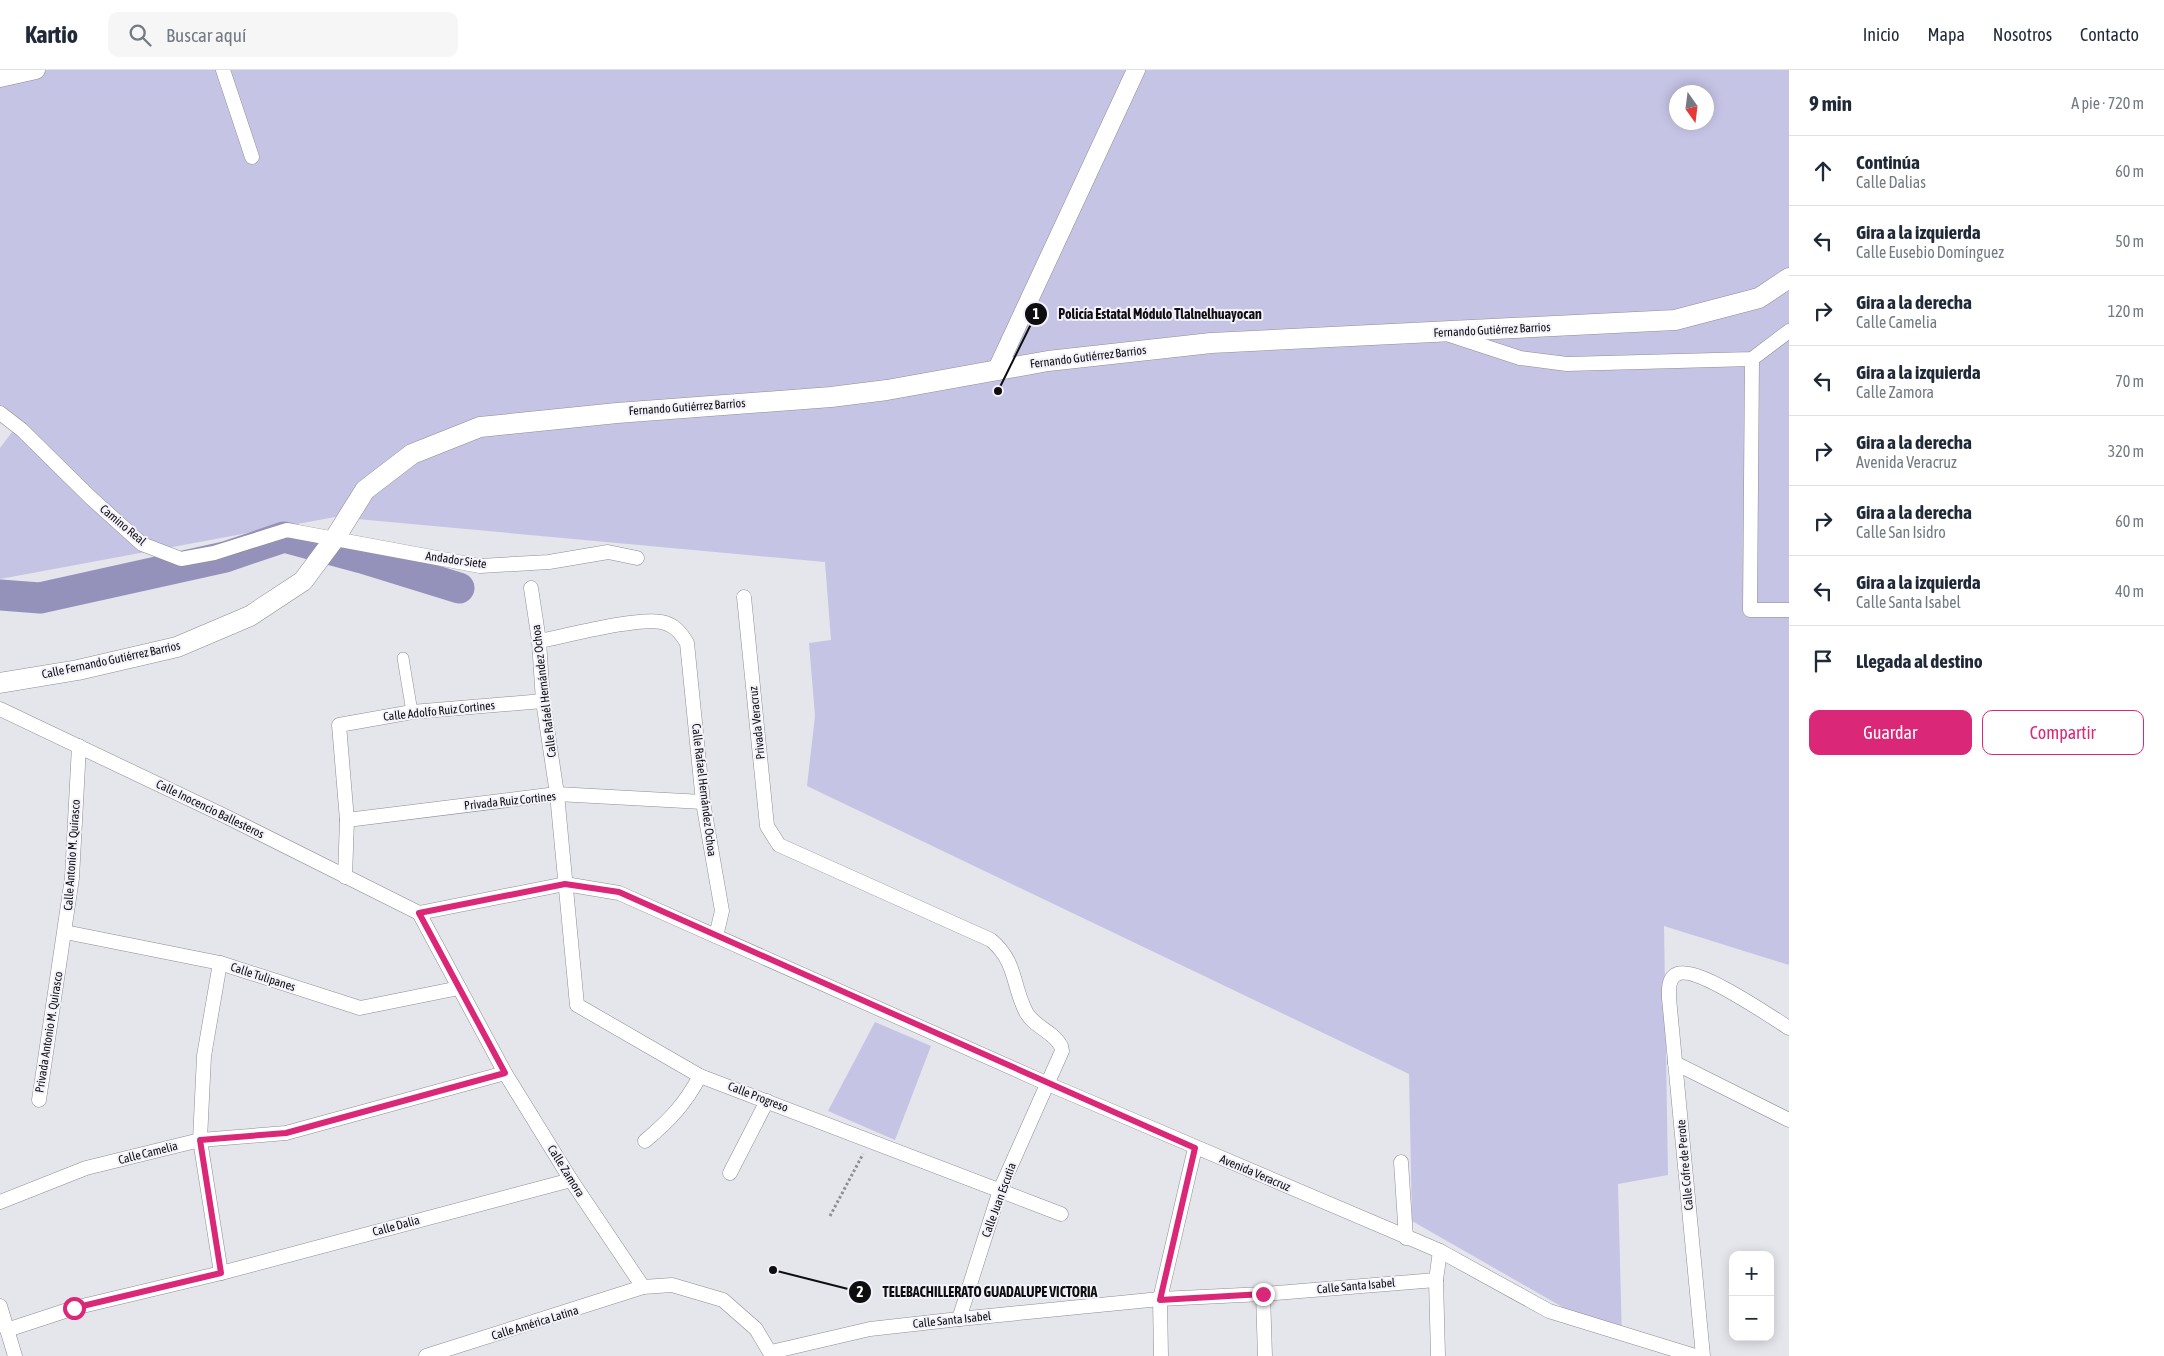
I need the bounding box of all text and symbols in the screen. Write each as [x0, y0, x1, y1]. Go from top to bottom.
search box [108, 12, 458, 57]
text: Kartio [25, 21, 78, 48]
icon: search [126, 21, 154, 49]
text: Buscar aquí [166, 24, 246, 46]
text: Inicio [1863, 24, 1899, 45]
text: Mapa [1927, 24, 1965, 45]
text: Nosotros [1993, 24, 2052, 45]
text: Contacto [2080, 24, 2139, 45]
north arrow [1669, 85, 1714, 130]
text: 9 min [1809, 91, 1852, 115]
text: A pie · 720 m [2071, 94, 2144, 112]
text: Continúa [1856, 151, 1920, 173]
icon: ahead [1809, 157, 1837, 185]
text: 60 m [2115, 162, 2144, 180]
text: Calle Dalias [1856, 173, 1926, 191]
text: Gira a la izquierda [1856, 221, 1981, 243]
icon: left [1809, 227, 1837, 255]
text: 50 m [2115, 232, 2144, 250]
text: Calle Eusebio Domínguez [1856, 243, 2004, 261]
text: Gira a la derecha [1856, 291, 1972, 313]
icon: right [1809, 297, 1837, 325]
callout: Policía Estatal Módulo Tlalnelhuayocan [1023, 299, 1272, 328]
text: 120 m [2108, 302, 2144, 320]
text: 1 [1032, 305, 1040, 322]
text: Policía Estatal Módulo Tlalnelhuayocan [1058, 306, 1262, 322]
text: Calle Camelia [1856, 313, 1937, 331]
street label: Fernando Gutiérrez Barrios [1433, 320, 1551, 340]
street label: Fernando Gutiérrez Barrios [1029, 343, 1147, 371]
text: Gira a la izquierda [1856, 361, 1981, 383]
icon: left [1809, 367, 1837, 395]
text: 70 m [2115, 372, 2144, 390]
text: Calle Zamora [1856, 383, 1934, 401]
street label: Fernando Gutiérrez Barrios [628, 396, 746, 418]
text: Gira a la derecha [1856, 431, 1972, 453]
icon: right [1809, 437, 1837, 465]
text: 320 m [2108, 442, 2144, 460]
text: Avenida Veracruz [1856, 453, 1957, 471]
text: Gira a la derecha [1856, 501, 1972, 523]
street label: Camino Real [97, 502, 149, 549]
icon: right [1809, 507, 1837, 535]
text: 60 m [2115, 512, 2144, 530]
text: Calle San Isidro [1856, 523, 1946, 541]
street label: Andador Siete [425, 549, 487, 571]
text: Gira a la izquierda [1856, 571, 1981, 593]
icon: left [1809, 577, 1837, 605]
text: 40 m [2115, 582, 2144, 600]
text: Calle Santa Isabel [1856, 593, 1961, 611]
street label: Calle Rafaél Hernández Ochoa [529, 624, 559, 758]
street label: Calle Fernando Gutiérrez Barrios [40, 638, 182, 682]
icon: arrive [1809, 647, 1837, 675]
text: Llegada al destino [1856, 650, 1983, 672]
street label: Privada Veracruz [746, 685, 768, 760]
street label: Calle Adolfo Ruiz Cortines [383, 698, 495, 724]
button: Guardar [1809, 710, 1972, 755]
button: Compartir [1982, 710, 2144, 755]
street label: Calle Rafael Hernández Ochoa [689, 723, 719, 857]
street label: Calle Inocencio Ballesteros [154, 777, 266, 841]
street label: Privada Ruiz Cortines [463, 789, 557, 813]
street label: Calle Antonio M. Quirasco [61, 799, 83, 911]
street label: Calle Tulipanes [229, 960, 297, 994]
street label: Privada Antonio M. Quirasco [32, 970, 66, 1094]
street label: Calle Progreso [726, 1079, 790, 1115]
street label: Calle Cofre de Perote [1674, 1119, 1696, 1211]
street label: Calle Camelia [117, 1139, 179, 1167]
street label: Calle Zamora [545, 1143, 587, 1199]
street label: Avenida Veracruz [1217, 1152, 1293, 1194]
street label: Calle Juan Escutia [979, 1161, 1019, 1239]
street label: Calle Dalia [371, 1213, 421, 1239]
map controls [1729, 1251, 1774, 1341]
button: + [1729, 1251, 1774, 1296]
street label: Calle Santa Isabel [1316, 1276, 1397, 1296]
callout: TELEBACHILLERATO GUADALUPE VICTORIA [848, 1277, 1108, 1306]
text: 2 [856, 1283, 864, 1300]
route end [1252, 1283, 1275, 1306]
text: TELEBACHILLERATO GUADALUPE VICTORIA [883, 1284, 1098, 1300]
button: − [1729, 1296, 1774, 1341]
route start [63, 1297, 86, 1320]
street label: Calle América Latina [490, 1303, 580, 1343]
street label: Calle Santa Isabel [912, 1309, 993, 1331]

